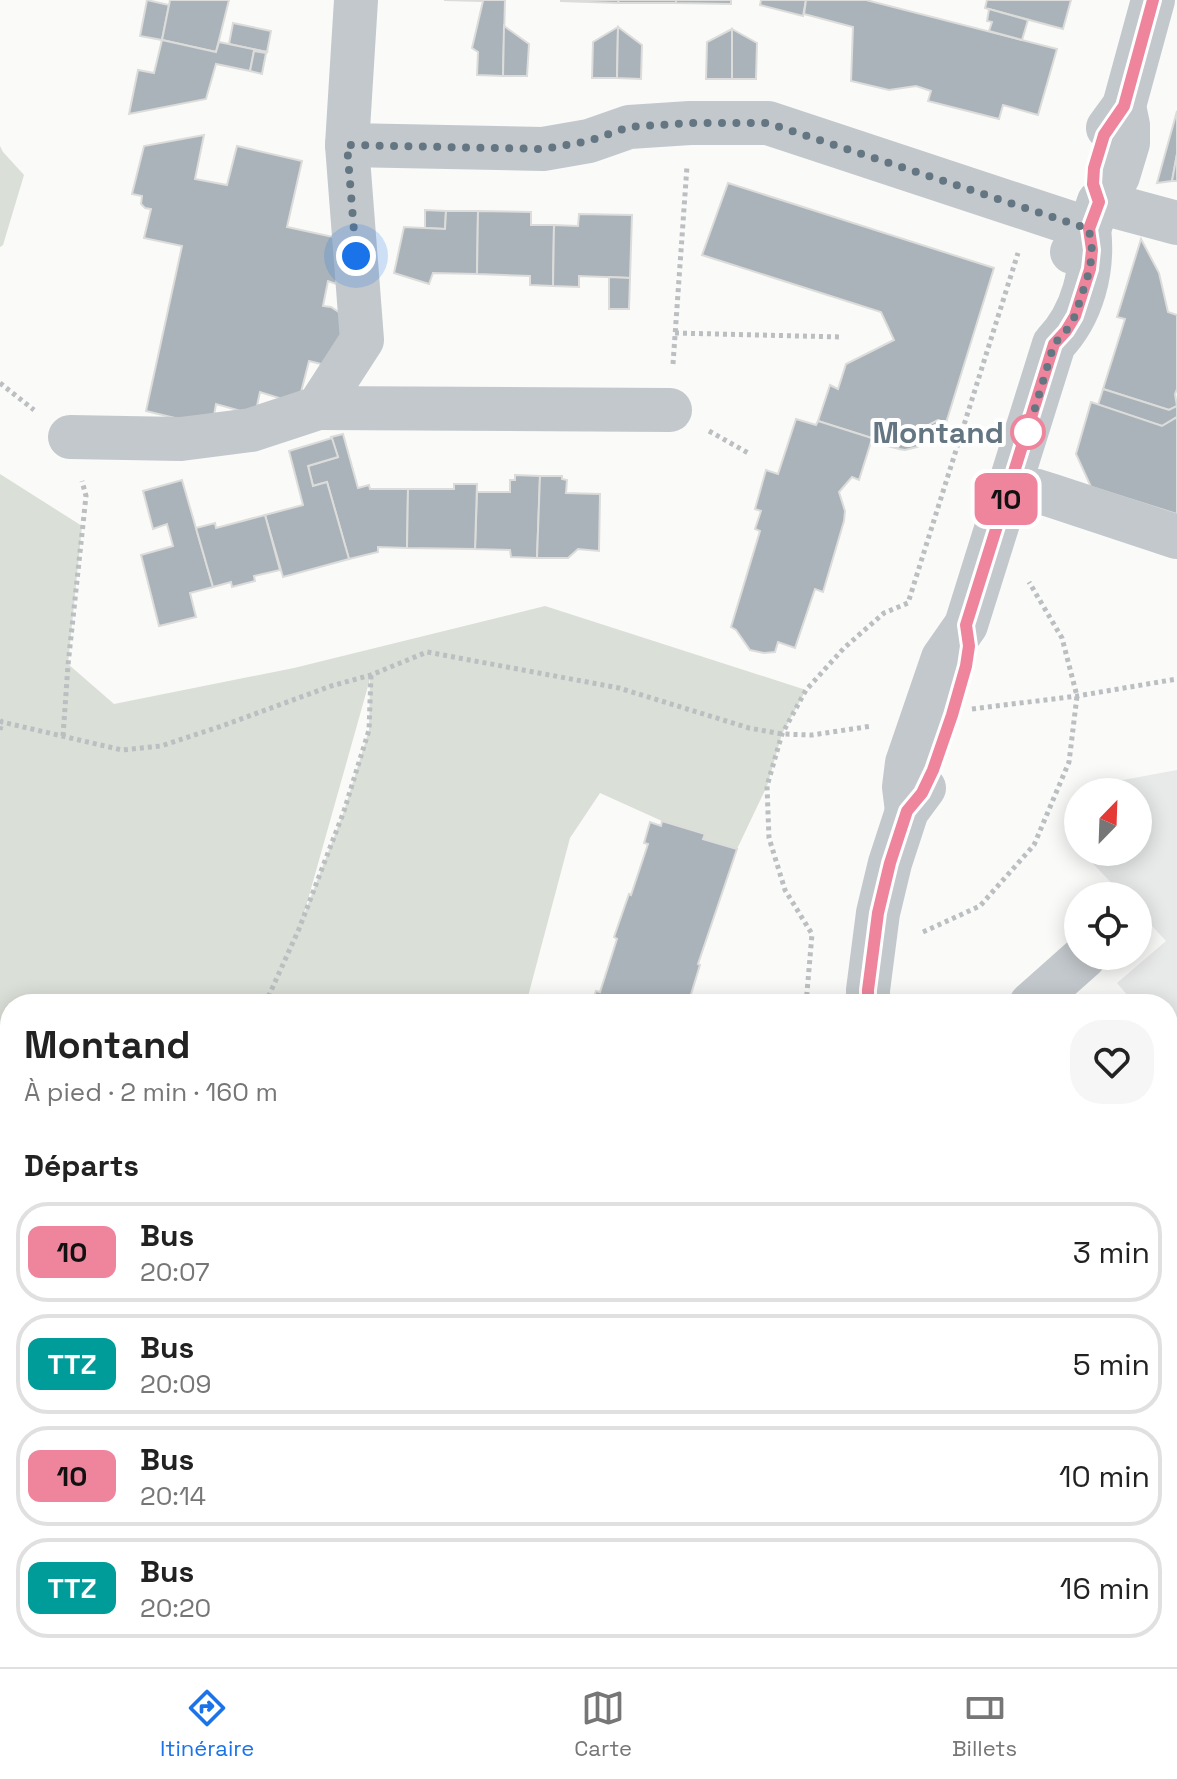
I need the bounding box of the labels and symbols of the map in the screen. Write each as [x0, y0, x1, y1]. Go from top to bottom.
your location [336, 236, 376, 276]
place label: Montand [872, 413, 1004, 452]
marker: Montand [1011, 415, 1045, 449]
line badge: 10 [970, 473, 1042, 525]
north arrow [1064, 778, 1152, 866]

